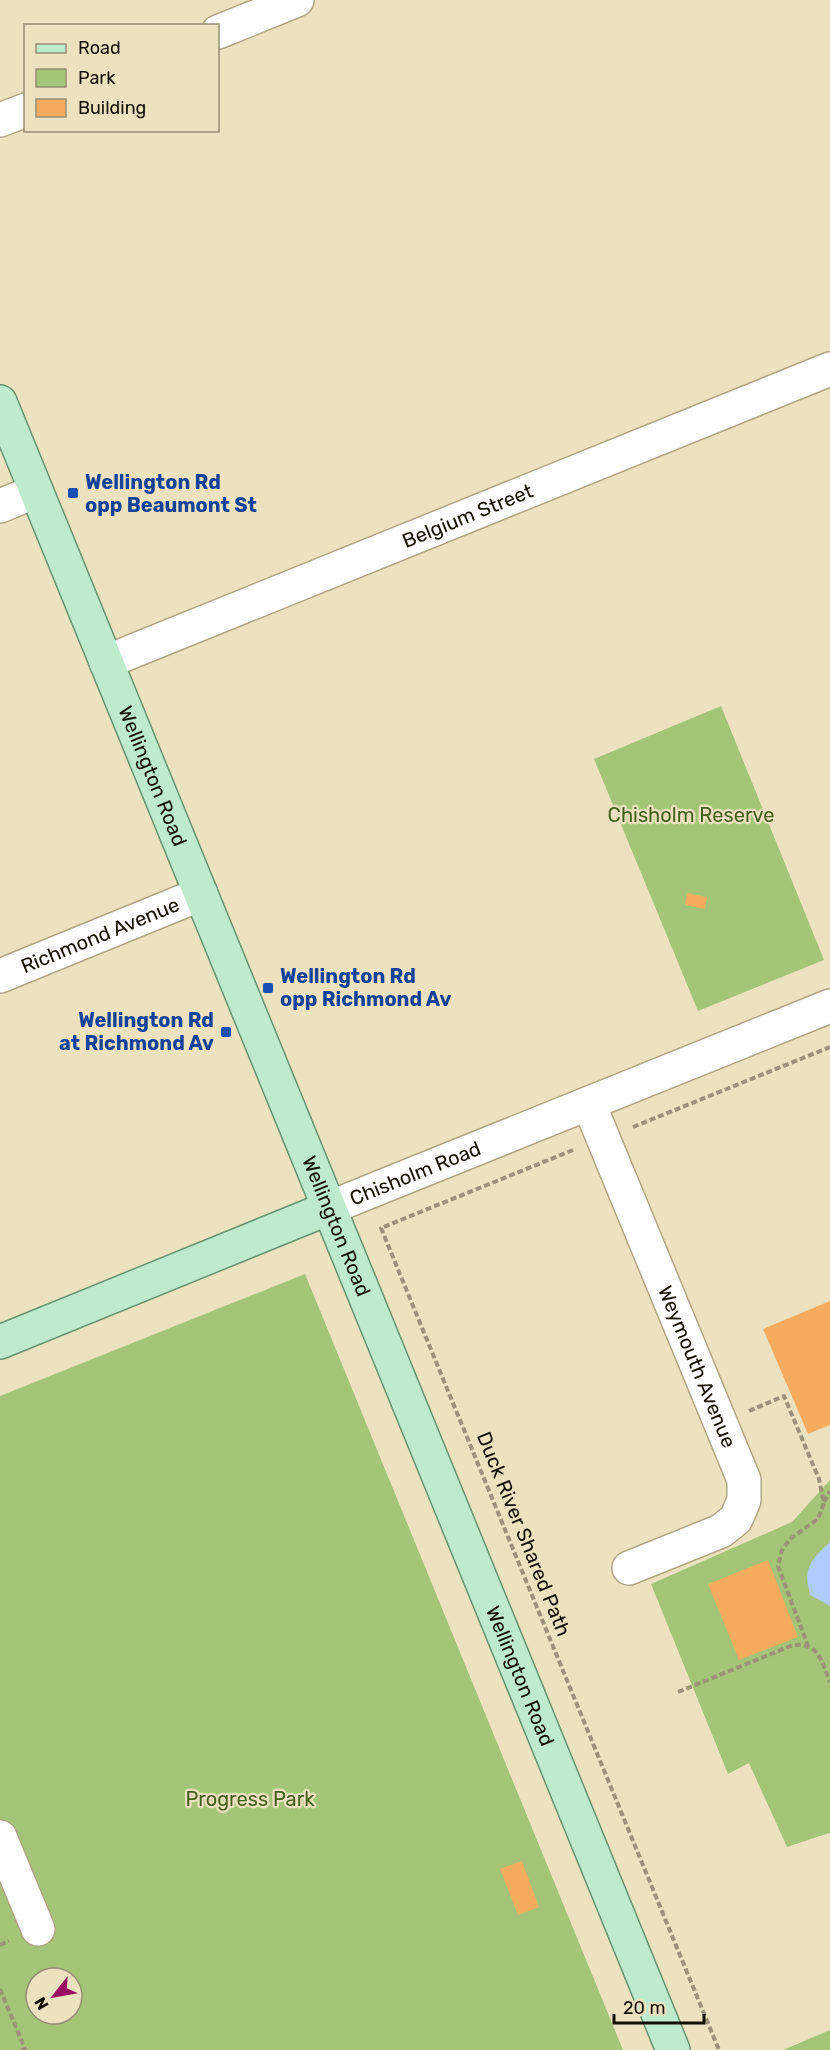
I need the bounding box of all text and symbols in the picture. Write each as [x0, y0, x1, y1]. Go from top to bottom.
legend [24, 24, 219, 132]
text: Road [78, 37, 121, 59]
text: Park [78, 67, 116, 89]
text: Building [78, 97, 146, 119]
place label: Wellington Rd opp Beaumont St [85, 470, 257, 517]
street label: Belgium Street [399, 478, 537, 553]
marker: Wellington Rd opp Beaumont St [66, 486, 80, 500]
street label: Wellington Road [113, 702, 192, 850]
park label: Chisholm Reserve [608, 803, 774, 827]
street label: Richmond Avenue [17, 892, 183, 978]
place label: Wellington Rd opp Richmond Av [280, 964, 451, 1011]
marker: Wellington Rd opp Richmond Av [261, 981, 275, 995]
place label: Wellington Rd at Richmond Av [59, 1008, 214, 1055]
marker: Wellington Rd at Richmond Av [219, 1025, 233, 1039]
street label: Chisholm Road [346, 1136, 484, 1210]
street label: Wellington Road [297, 1152, 376, 1300]
street label: Weymouth Avenue [653, 1282, 741, 1451]
street label: Duck River Shared Path [472, 1428, 576, 1640]
street label: Wellington Road [481, 1602, 560, 1749]
park label: Progress Park [185, 1787, 315, 1811]
north arrow [24, 1966, 84, 2026]
scale bar [614, 1987, 704, 2025]
text: N [30, 1994, 53, 2013]
text: 20 m [623, 1997, 665, 2019]

